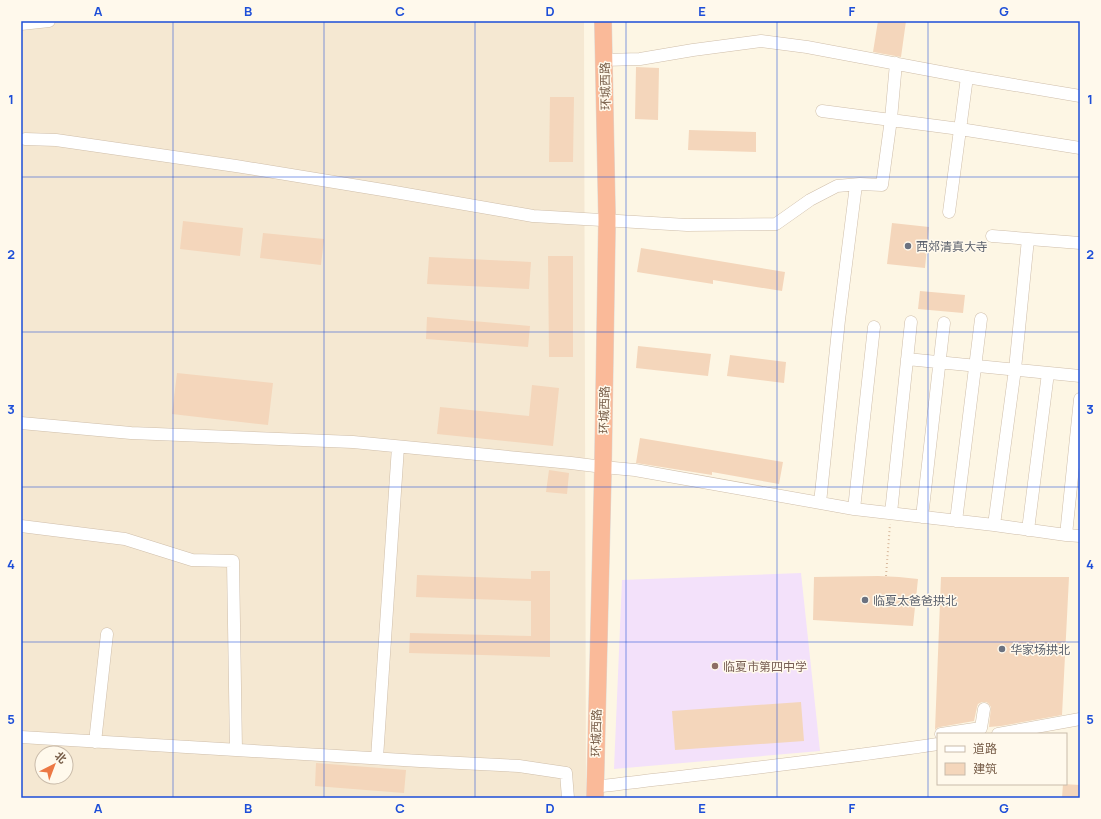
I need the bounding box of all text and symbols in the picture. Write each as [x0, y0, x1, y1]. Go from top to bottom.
text: A [94, 2, 103, 20]
text: B [244, 2, 252, 20]
text: C [395, 2, 405, 20]
text: D [545, 2, 555, 20]
text: E [698, 2, 706, 20]
text: F [849, 2, 856, 20]
text: G [999, 2, 1009, 20]
street label: 环城西路 [596, 62, 614, 110]
text: 1 [8, 90, 14, 108]
text: 1 [1087, 90, 1093, 108]
place label: 西郊清真大寺 [916, 238, 988, 255]
marker: 西郊清真大寺 [903, 241, 913, 251]
text: 2 [7, 245, 15, 263]
text: 2 [1086, 245, 1094, 263]
street label: 环城西路 [595, 386, 613, 434]
text: 3 [7, 400, 15, 418]
text: 3 [1086, 400, 1094, 418]
text: 4 [7, 555, 15, 573]
text: 4 [1086, 555, 1094, 573]
place label: 临夏太爸爸拱北 [873, 592, 957, 609]
marker: 临夏太爸爸拱北 [860, 595, 870, 605]
place label: 华家场拱北 [1010, 641, 1070, 658]
marker: 华家场拱北 [997, 644, 1007, 654]
place label: 临夏市第四中学 [723, 658, 807, 675]
marker: 临夏市第四中学 [710, 661, 720, 671]
street label: 环城西路 [587, 709, 605, 757]
text: 5 [7, 710, 15, 728]
text: 5 [1086, 710, 1094, 728]
legend [937, 733, 1067, 785]
text: 道路 [973, 740, 997, 757]
north arrow [34, 745, 74, 785]
text: 北 [52, 748, 70, 766]
text: 建筑 [973, 760, 997, 777]
text: A [94, 799, 103, 817]
text: B [244, 799, 252, 817]
text: C [395, 799, 405, 817]
text: D [545, 799, 555, 817]
text: E [698, 799, 706, 817]
text: F [849, 799, 856, 817]
text: G [999, 799, 1009, 817]

